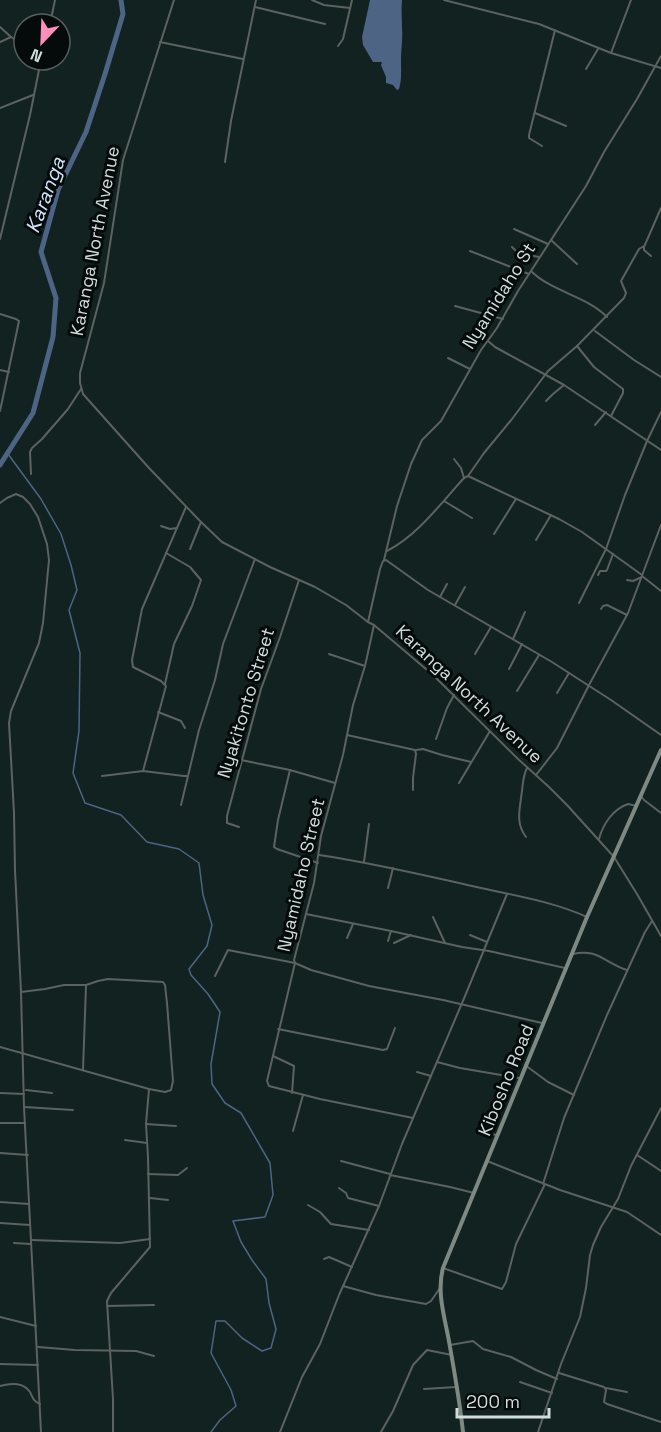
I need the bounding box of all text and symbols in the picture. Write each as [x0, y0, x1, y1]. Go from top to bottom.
north arrow [12, 12, 72, 72]
text: N [27, 44, 45, 67]
street label: Karanga North Avenue [65, 144, 124, 338]
water label: Karanga [19, 153, 71, 237]
street label: Nyamidaho St [457, 238, 540, 353]
street label: Karanga North Avenue [391, 619, 548, 768]
street label: Nyakitonto Street [212, 625, 279, 781]
street label: Nyamidaho Street [272, 796, 329, 954]
street label: Kibosho Road [473, 1021, 538, 1139]
scale bar [457, 1381, 548, 1419]
text: 200 m [466, 1390, 520, 1413]

